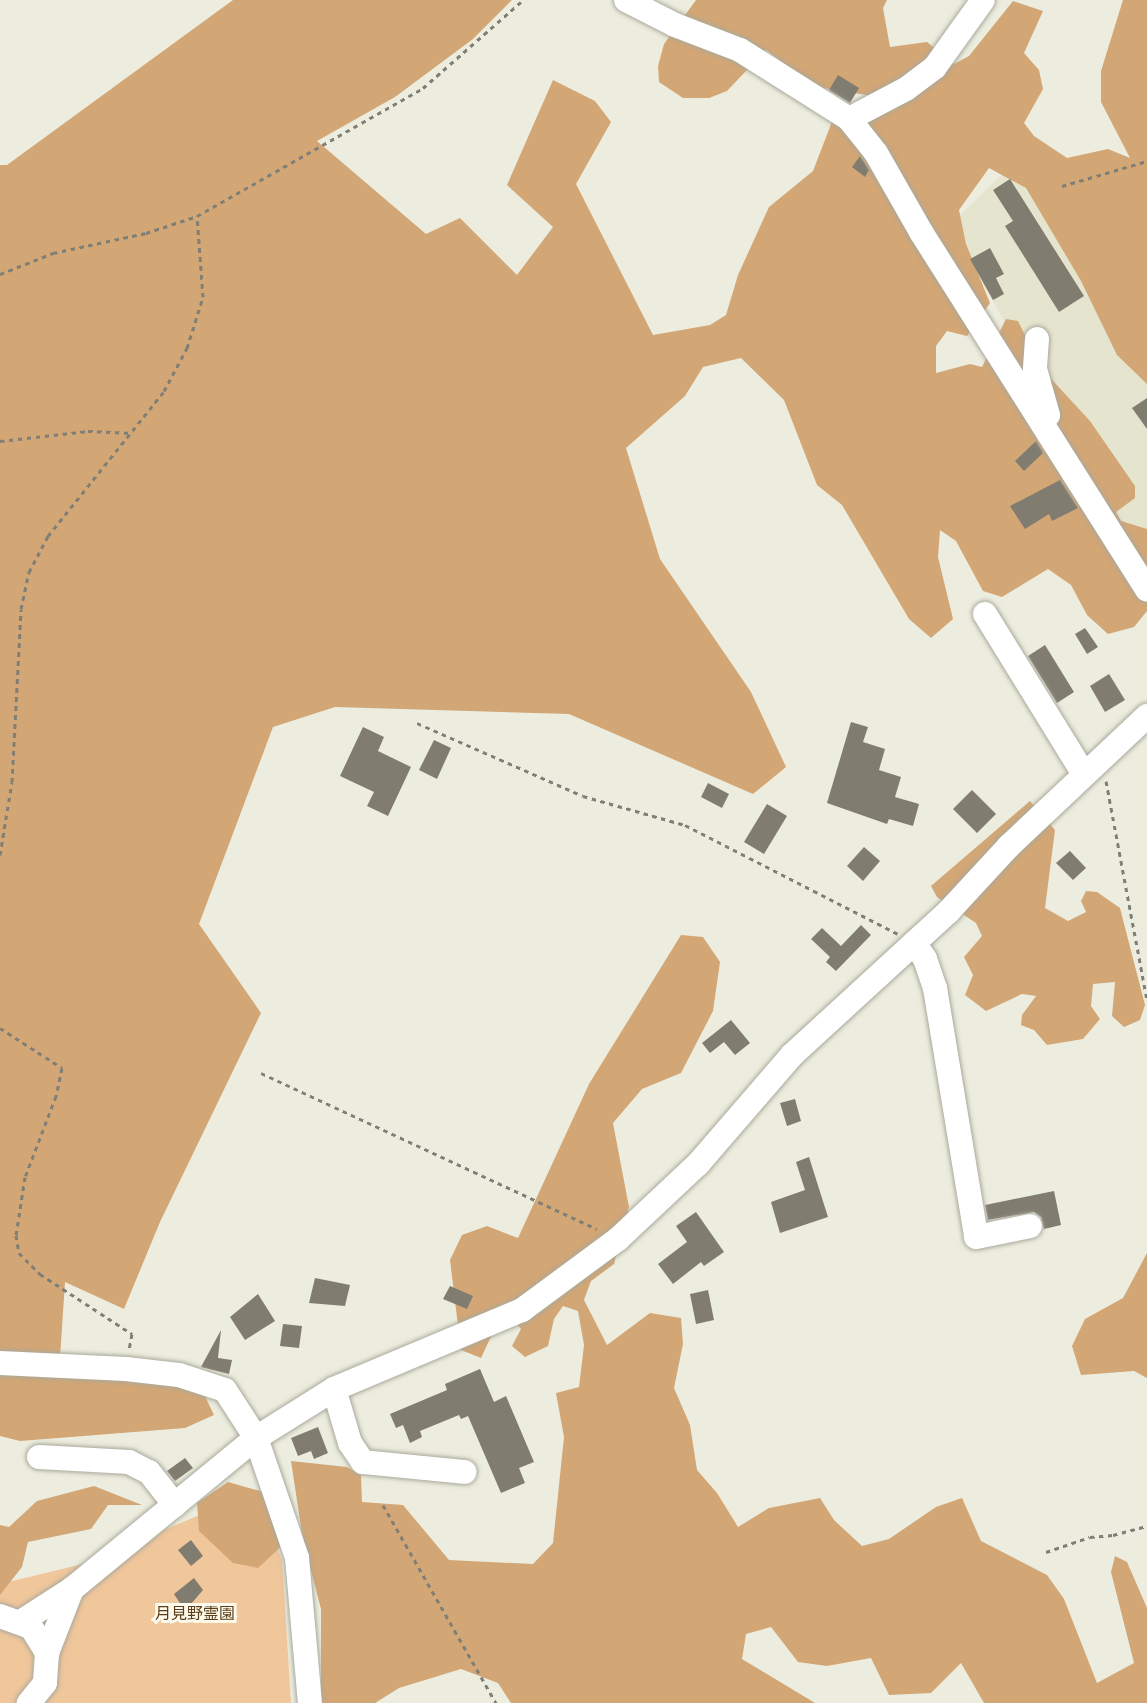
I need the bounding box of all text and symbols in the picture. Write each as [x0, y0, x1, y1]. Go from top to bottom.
park label: 月見野霊園 [155, 1604, 235, 1624]

